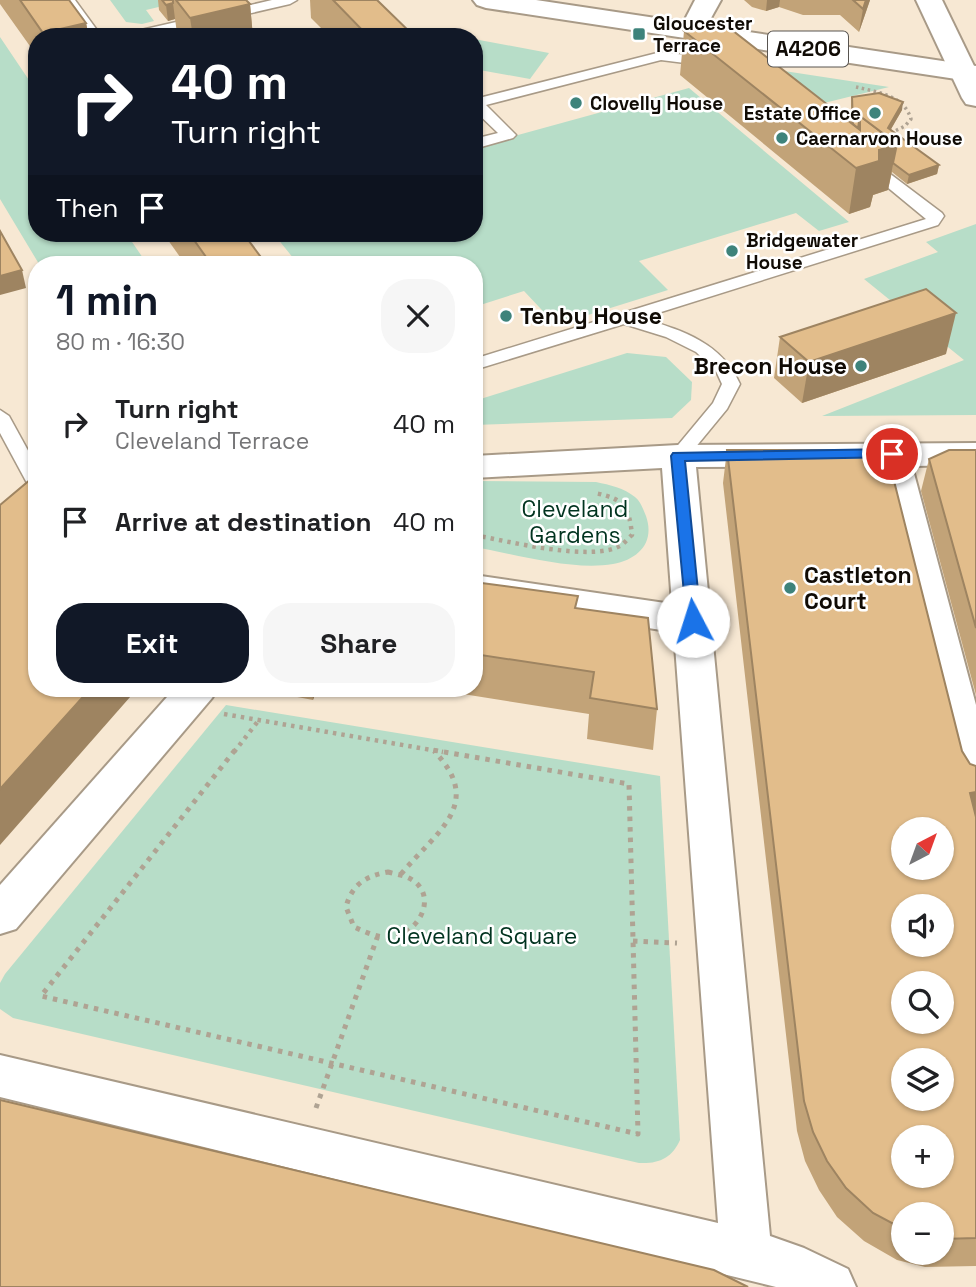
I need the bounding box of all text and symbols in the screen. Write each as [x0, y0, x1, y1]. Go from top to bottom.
place label: Gloucester Terrace [653, 11, 753, 58]
marker: Gloucester Terrace [631, 26, 647, 42]
road number: A4206 [768, 32, 848, 66]
text: 40 m [171, 51, 288, 113]
icon: right [56, 56, 147, 147]
place label: Clovelly House [590, 91, 723, 116]
marker: Clovelly House [568, 95, 584, 111]
place label: Estate Office [744, 101, 861, 126]
marker: Estate Office [867, 105, 883, 121]
text: Turn right [171, 112, 321, 152]
place label: Caernarvon House [796, 126, 963, 151]
marker: Caernarvon House [774, 130, 790, 146]
icon: arrive [133, 189, 171, 227]
text: Then [56, 191, 119, 225]
place label: Bridgewater House [746, 228, 858, 275]
marker: Bridgewater House [724, 243, 740, 259]
text: 1 min [56, 274, 159, 327]
button: close [381, 279, 455, 353]
place label: Tenby House [520, 301, 662, 331]
marker: Tenby House [498, 308, 514, 324]
text: 80 m · 16:30 [56, 327, 185, 357]
place label: Brecon House [694, 351, 847, 381]
marker: Brecon House [853, 358, 869, 374]
text: Turn right [115, 392, 239, 426]
icon: right [56, 405, 94, 443]
text: 40 m [393, 407, 455, 441]
pin [862, 424, 922, 484]
text: Cleveland Terrace [115, 426, 309, 456]
icon: arrive [873, 435, 911, 473]
park label: Cleveland Gardens [522, 494, 628, 550]
icon: arrive [56, 503, 94, 541]
text: Arrive at destination [115, 505, 372, 539]
text: 40 m [393, 505, 455, 539]
place label: Castleton Court [804, 560, 912, 616]
marker: Castleton Court [782, 580, 798, 596]
position arrow [656, 584, 730, 658]
button: Exit [56, 603, 249, 683]
button: Share [263, 603, 455, 683]
north arrow [891, 817, 954, 880]
map controls [891, 817, 954, 1265]
button: sound [891, 894, 954, 957]
park label: Cleveland Square [387, 921, 577, 951]
button: search [891, 971, 954, 1034]
button: layers [891, 1048, 954, 1111]
button: + [891, 1125, 954, 1188]
button: − [891, 1202, 954, 1265]

